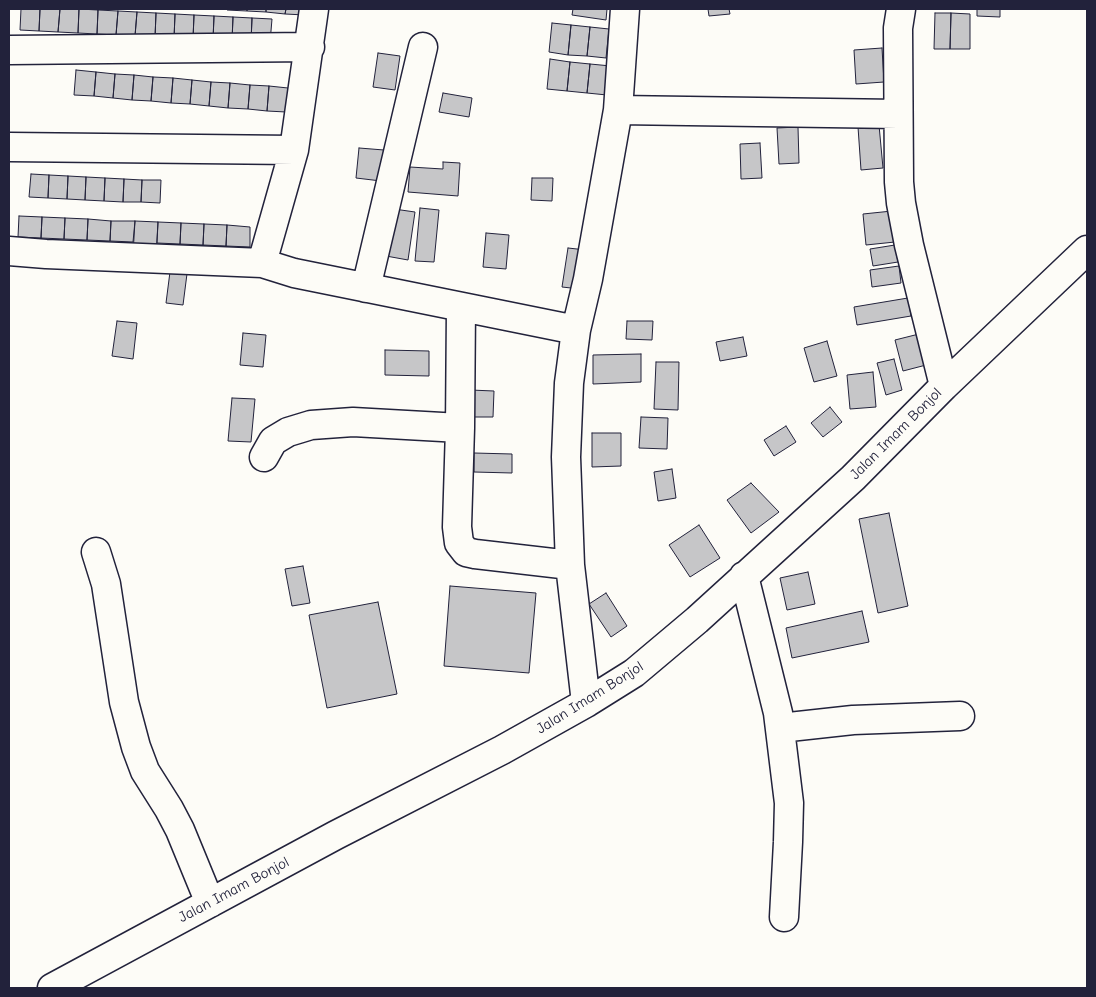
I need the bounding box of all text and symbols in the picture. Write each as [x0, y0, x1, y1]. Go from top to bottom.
street label: Jalan Imam Bonjol [846, 384, 946, 484]
street label: Jalan Imam Bonjol [533, 658, 647, 738]
street label: Jalan Imam Bonjol [176, 853, 292, 927]

